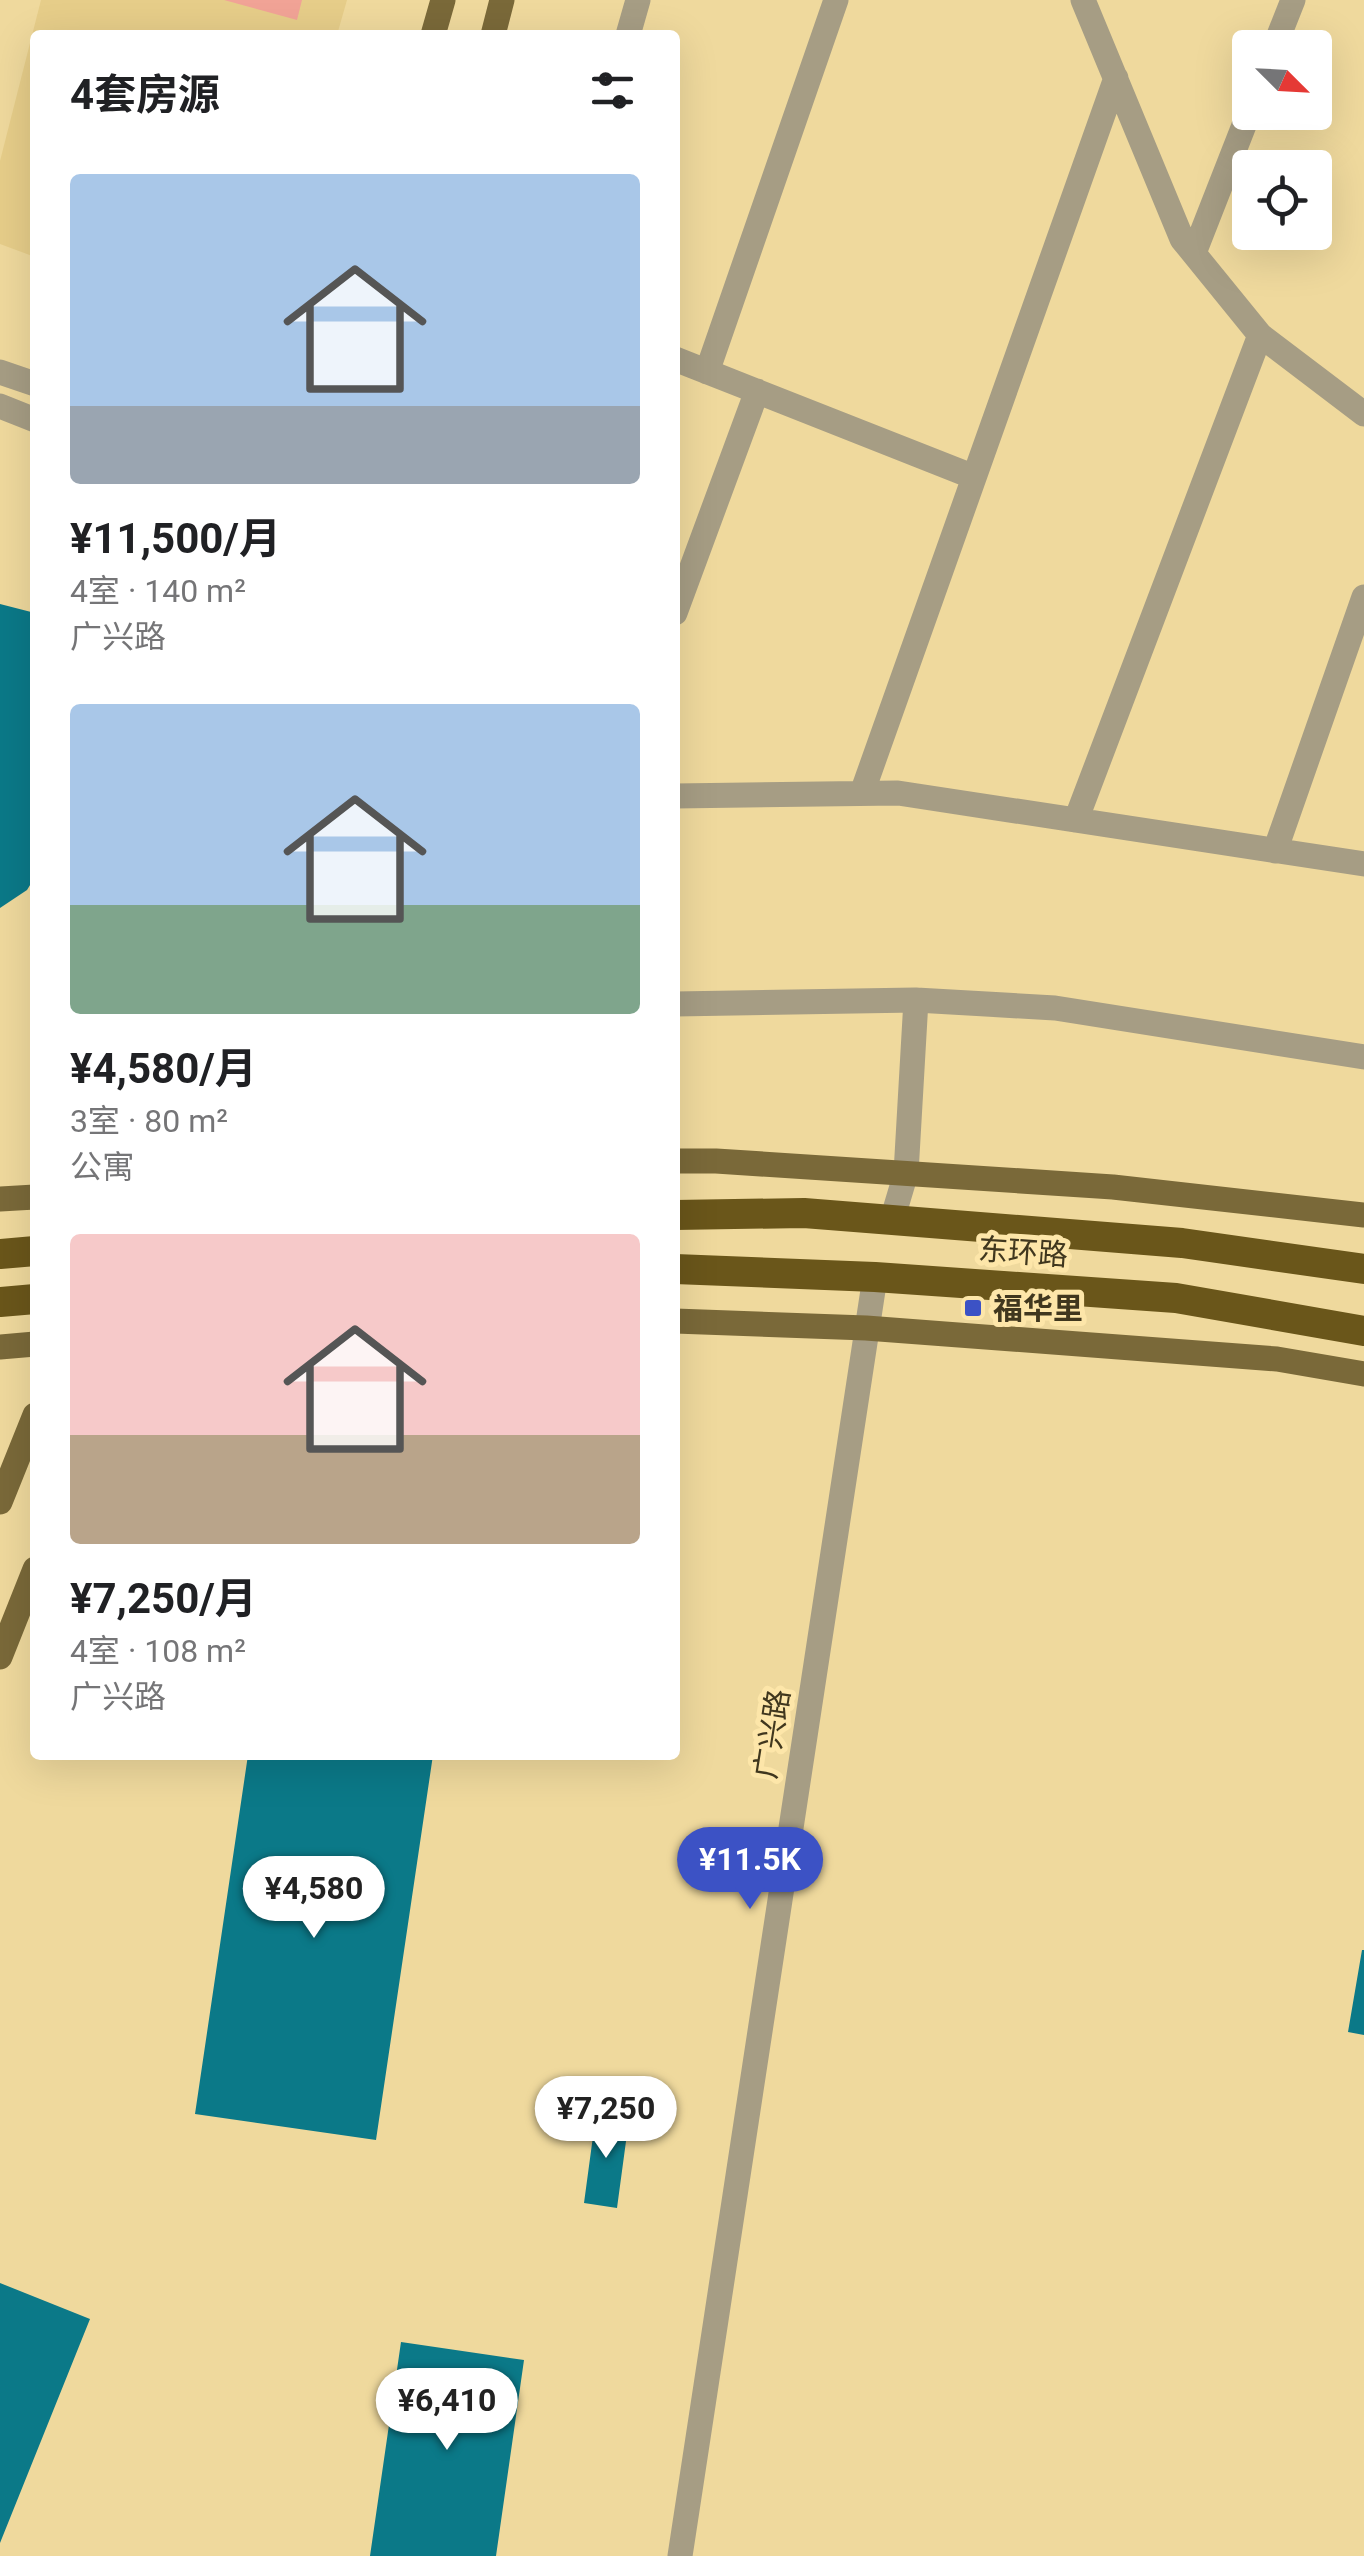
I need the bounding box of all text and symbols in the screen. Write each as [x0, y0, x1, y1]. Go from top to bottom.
north arrow [1232, 30, 1332, 130]
map controls [1232, 30, 1332, 250]
icon: filters [585, 63, 640, 118]
text: 4套房源 [70, 70, 220, 119]
button: locate [1232, 150, 1332, 250]
icon: home [265, 239, 445, 419]
text: ¥11,500/月 [70, 514, 281, 563]
text: 4室 · 140 m² [70, 572, 246, 610]
text: 广兴路 [70, 618, 166, 656]
icon: home [265, 769, 445, 949]
text: ¥4,580/月 [70, 1044, 257, 1093]
text: 3室 · 80 m² [70, 1102, 228, 1140]
text: 公寓 [70, 1148, 134, 1186]
street label: 东环路 [977, 1231, 1069, 1273]
place label: 福华里 [993, 1291, 1083, 1326]
marker: 福华里 [962, 1297, 984, 1319]
icon: home [265, 1299, 445, 1479]
text: ¥7,250/月 [70, 1574, 257, 1623]
text: 4室 · 108 m² [70, 1632, 246, 1670]
text: 广兴路 [70, 1678, 166, 1716]
street label: 广兴路 [748, 1687, 796, 1781]
pin: ¥11.5K [669, 1827, 831, 1912]
text: ¥11.5K [699, 1840, 801, 1878]
pin: ¥4,580 [233, 1856, 395, 1941]
text: ¥4,580 [265, 1869, 363, 1907]
pin: ¥7,250 [525, 2076, 687, 2161]
text: ¥7,250 [557, 2089, 655, 2127]
pin: ¥6,410 [366, 2368, 528, 2453]
text: ¥6,410 [398, 2381, 496, 2419]

